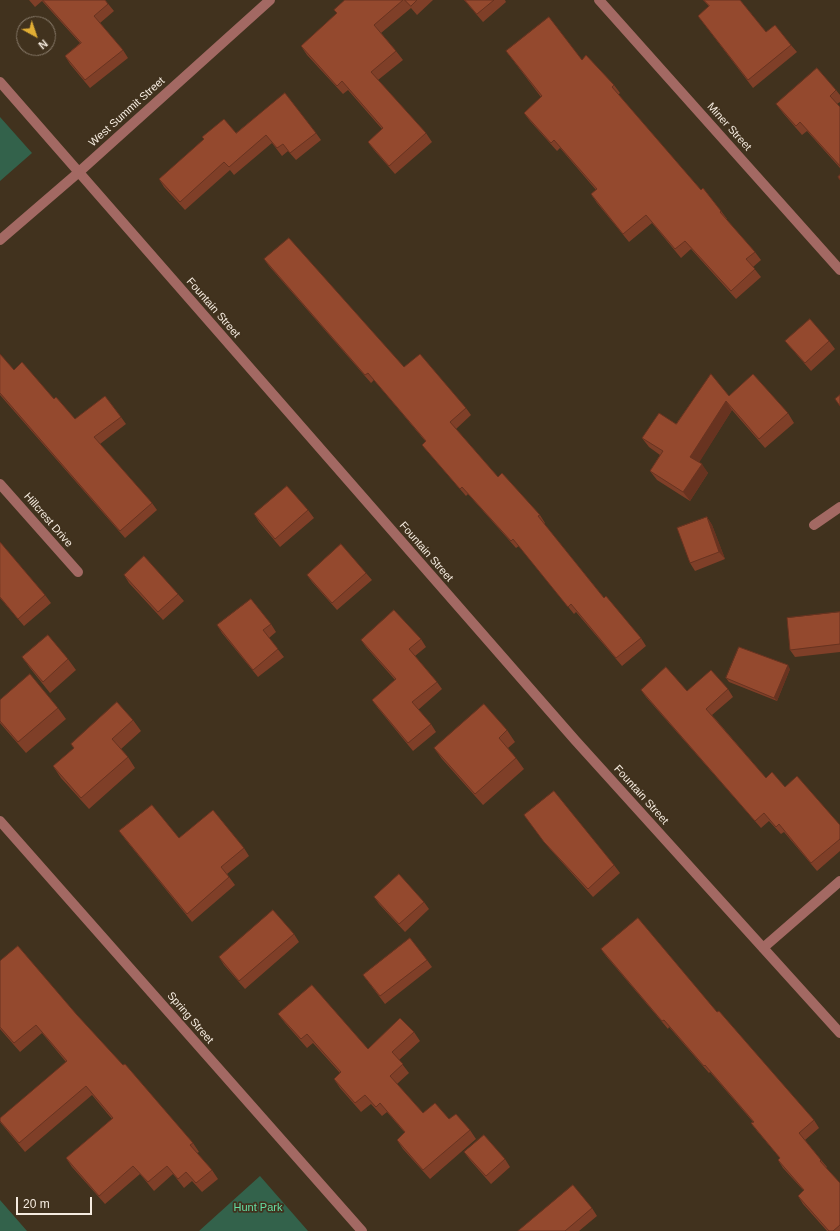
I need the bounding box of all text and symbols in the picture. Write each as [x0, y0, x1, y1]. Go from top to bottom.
north arrow [16, 16, 56, 56]
text: N [36, 37, 50, 52]
street label: West Summit Street [86, 74, 168, 150]
street label: Miner Street [704, 100, 754, 154]
street label: Fountain Street [183, 275, 243, 341]
street label: Hillcrest Drive [21, 490, 75, 550]
street label: Fountain Street [396, 519, 456, 585]
street label: Fountain Street [611, 763, 671, 827]
street label: Spring Street [164, 989, 216, 1047]
scale bar [18, 1189, 94, 1215]
text: 20 m [23, 1197, 50, 1211]
park label: Hunt Park [234, 1201, 282, 1215]

